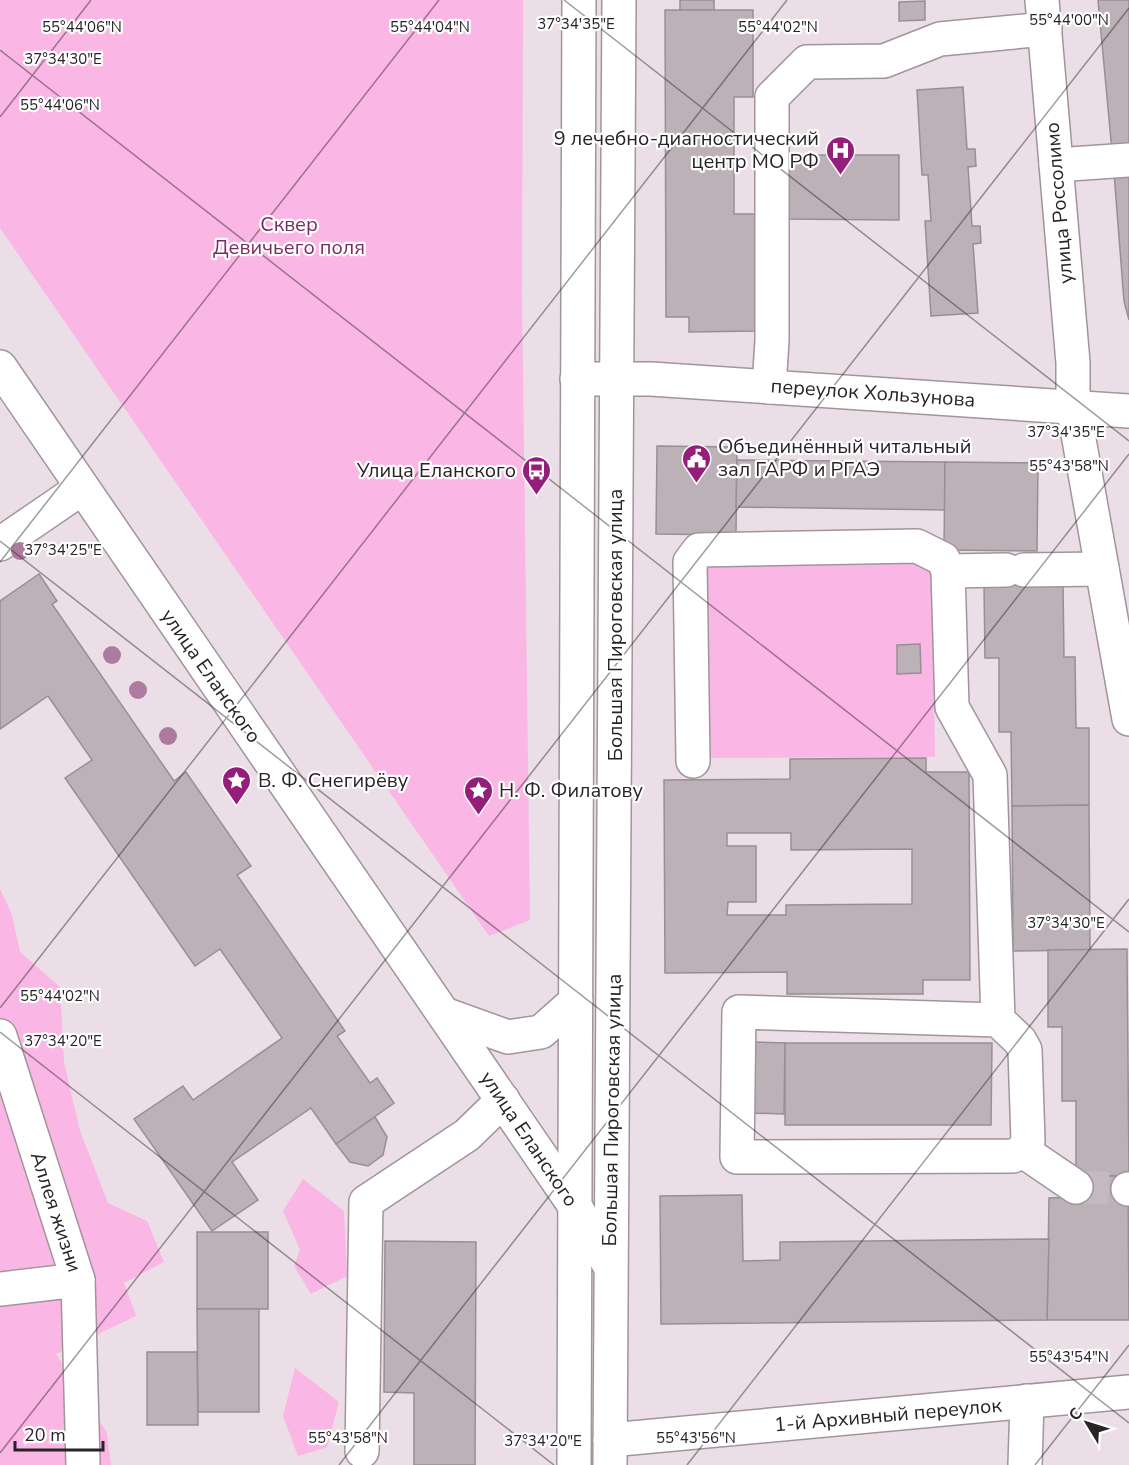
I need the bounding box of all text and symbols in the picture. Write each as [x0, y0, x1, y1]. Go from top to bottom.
text: 55°44'00"N [1029, 10, 1109, 30]
text: 37°34'35"E [537, 14, 615, 34]
text: 55°44'06"N [42, 17, 122, 37]
text: 55°44'04"N [390, 17, 470, 37]
text: 55°44'02"N [738, 17, 818, 37]
text: 37°34'30"E [24, 49, 102, 69]
text: 55°44'06"N [20, 95, 100, 115]
street label: улица Россолимо [1038, 121, 1080, 285]
place label: 9 лечебно-диагностический центр МО РФ [554, 125, 819, 175]
hospital icon: 9 лечебно-диагностический центр МО РФ [824, 134, 856, 176]
park label: Сквер Девичьего поля [213, 211, 365, 261]
street label: переулок Хользунова [770, 372, 976, 414]
text: 37°34'35"E [1027, 422, 1105, 442]
place label: Объединённый читальный зал ГАРФ и РГАЭ [718, 433, 971, 483]
public building icon: Объединённый читальный зал ГАРФ и РГАЭ [681, 442, 713, 484]
bus stop icon: Улица Еланского [521, 454, 553, 496]
text: 55°43'58"N [1029, 456, 1109, 476]
place label: Улица Еланского [356, 457, 516, 484]
street label: Большая Пироговская улица [602, 489, 629, 761]
text: 37°34'25"E [24, 540, 102, 560]
street label: улица Еланского [155, 604, 267, 748]
place icon: В. Ф. Снегирёву [221, 764, 253, 806]
place label: В. Ф. Снегирёву [258, 767, 409, 794]
place icon: Н. Ф. Филатову [462, 774, 494, 816]
place label: Н. Ф. Филатову [499, 777, 643, 804]
text: 37°34'30"E [1027, 913, 1105, 933]
street label: Большая Пироговская улица [596, 973, 628, 1247]
text: 55°44'02"N [20, 986, 100, 1006]
text: 37°34'20"E [24, 1031, 102, 1051]
street label: улица Еланского [474, 1066, 584, 1212]
street label: Аллея жизни [24, 1148, 88, 1276]
text: 55°43'54"N [1029, 1347, 1109, 1367]
street label: 1-й Архивный переулок [773, 1392, 1003, 1438]
north arrow [1057, 1393, 1117, 1453]
text: С [1064, 1403, 1088, 1425]
scale bar [15, 1414, 104, 1452]
text: 20 m [24, 1423, 66, 1447]
text: 55°43'58"N [308, 1428, 388, 1448]
text: 55°43'56"N [656, 1428, 736, 1448]
text: 37°34'20"E [504, 1431, 582, 1451]

